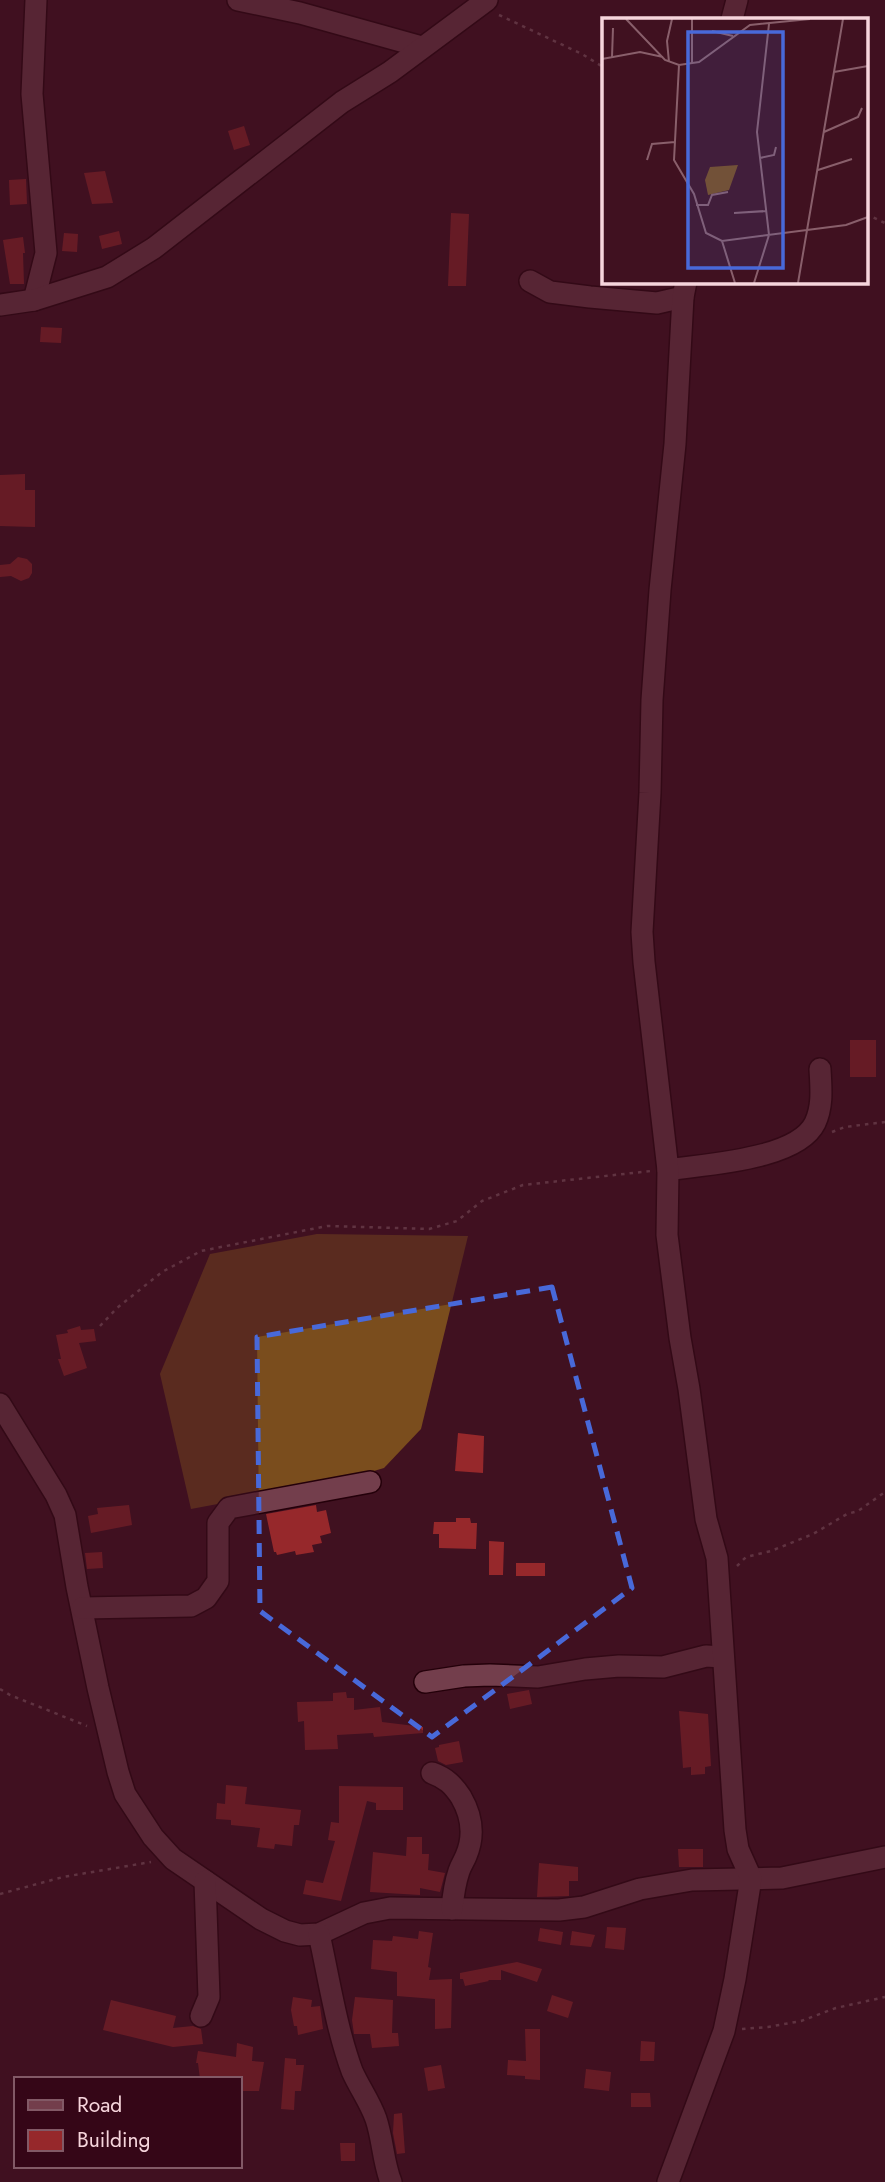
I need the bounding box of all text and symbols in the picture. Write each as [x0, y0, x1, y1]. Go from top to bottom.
inset map [602, 18, 868, 284]
legend [14, 2077, 242, 2168]
text: Road [77, 2090, 122, 2120]
text: Building [77, 2125, 150, 2155]

